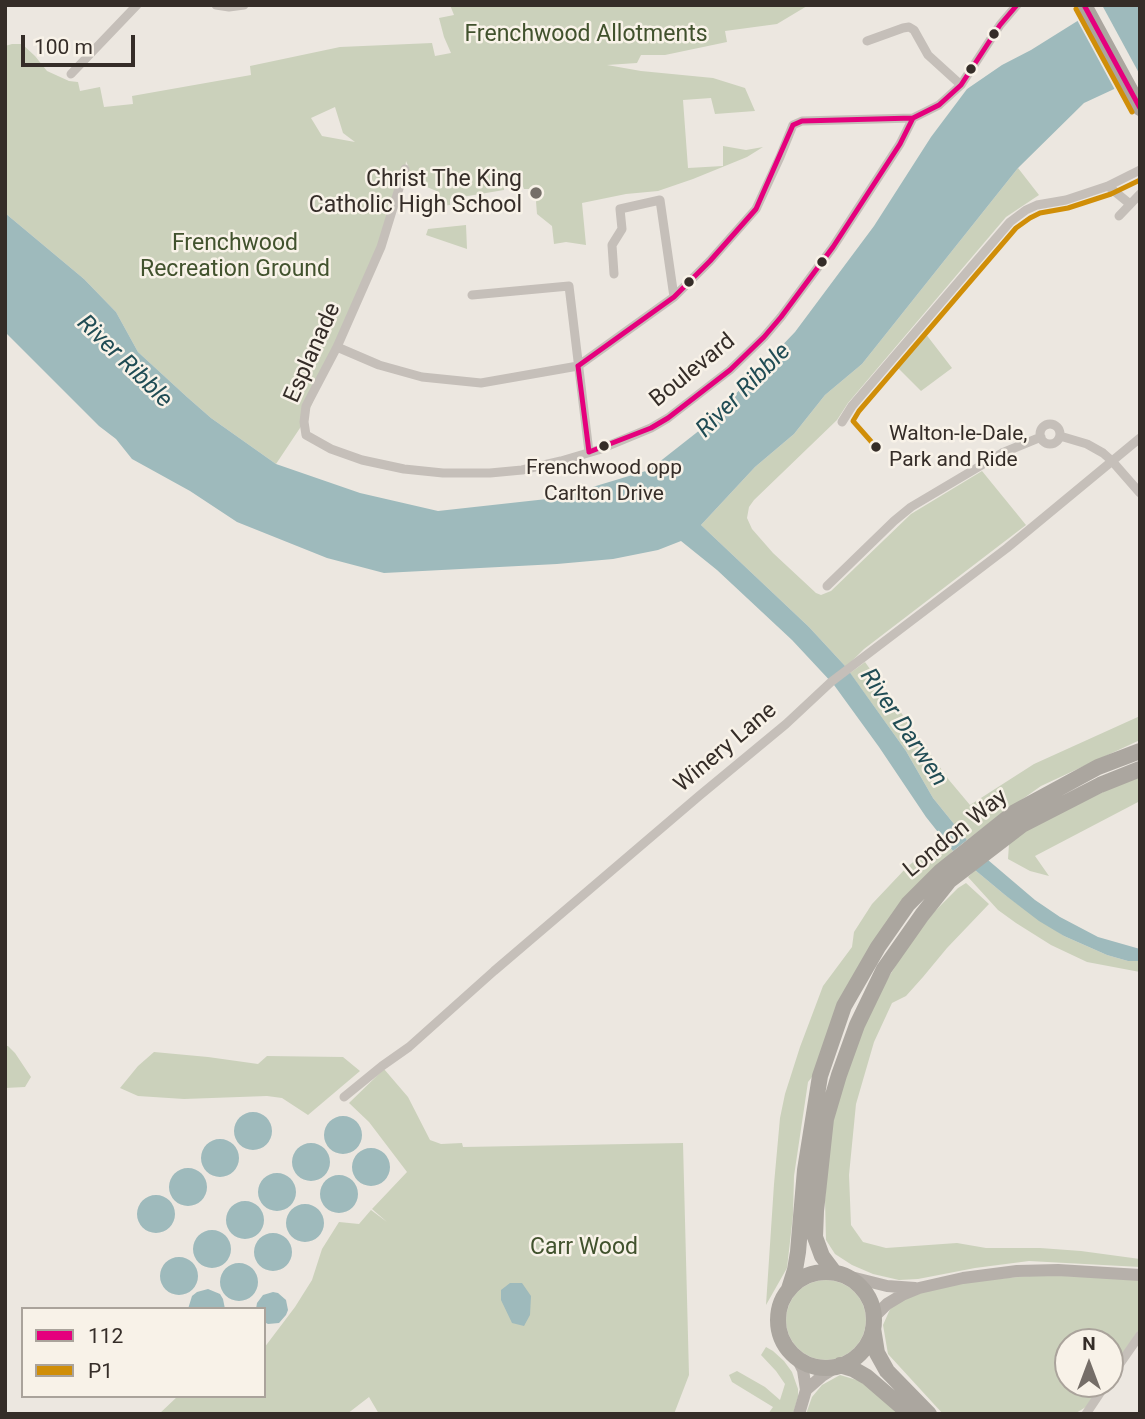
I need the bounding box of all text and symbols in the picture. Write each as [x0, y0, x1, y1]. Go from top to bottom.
scale bar [24, 21, 138, 65]
park label: Frenchwood Allotments [464, 21, 708, 49]
unlabelled marker [987, 27, 1001, 41]
text: 100 m [34, 35, 93, 59]
unlabelled marker [964, 62, 978, 76]
place label: Christ The King Catholic High School [309, 166, 522, 220]
marker: Christ The King Catholic High School [528, 185, 544, 201]
park label: Frenchwood Recreation Ground [140, 230, 330, 284]
unlabelled marker [815, 255, 829, 269]
unlabelled marker [682, 275, 696, 289]
street label: Esplanade [279, 299, 347, 407]
water label: River Ribble [70, 309, 178, 415]
street label: Boulevard [645, 328, 741, 414]
water label: River Ribble [691, 338, 797, 444]
place label: Walton-le-Dale, Park and Ride [889, 422, 1027, 472]
marker: Frenchwood opp Carlton Drive [597, 439, 611, 453]
marker: Walton-le-Dale, Park and Ride [869, 440, 883, 454]
place label: Frenchwood opp Carlton Drive [526, 456, 682, 506]
water label: River Darwen [853, 664, 953, 792]
street label: Winery Lane [669, 697, 783, 799]
street label: London Way [898, 784, 1014, 884]
park label: Carr Wood [530, 1234, 638, 1262]
legend [21, 1307, 266, 1398]
text: 112 [88, 1324, 123, 1348]
north arrow [1054, 1328, 1124, 1398]
text: N [1082, 1332, 1096, 1355]
text: P1 [88, 1359, 113, 1383]

